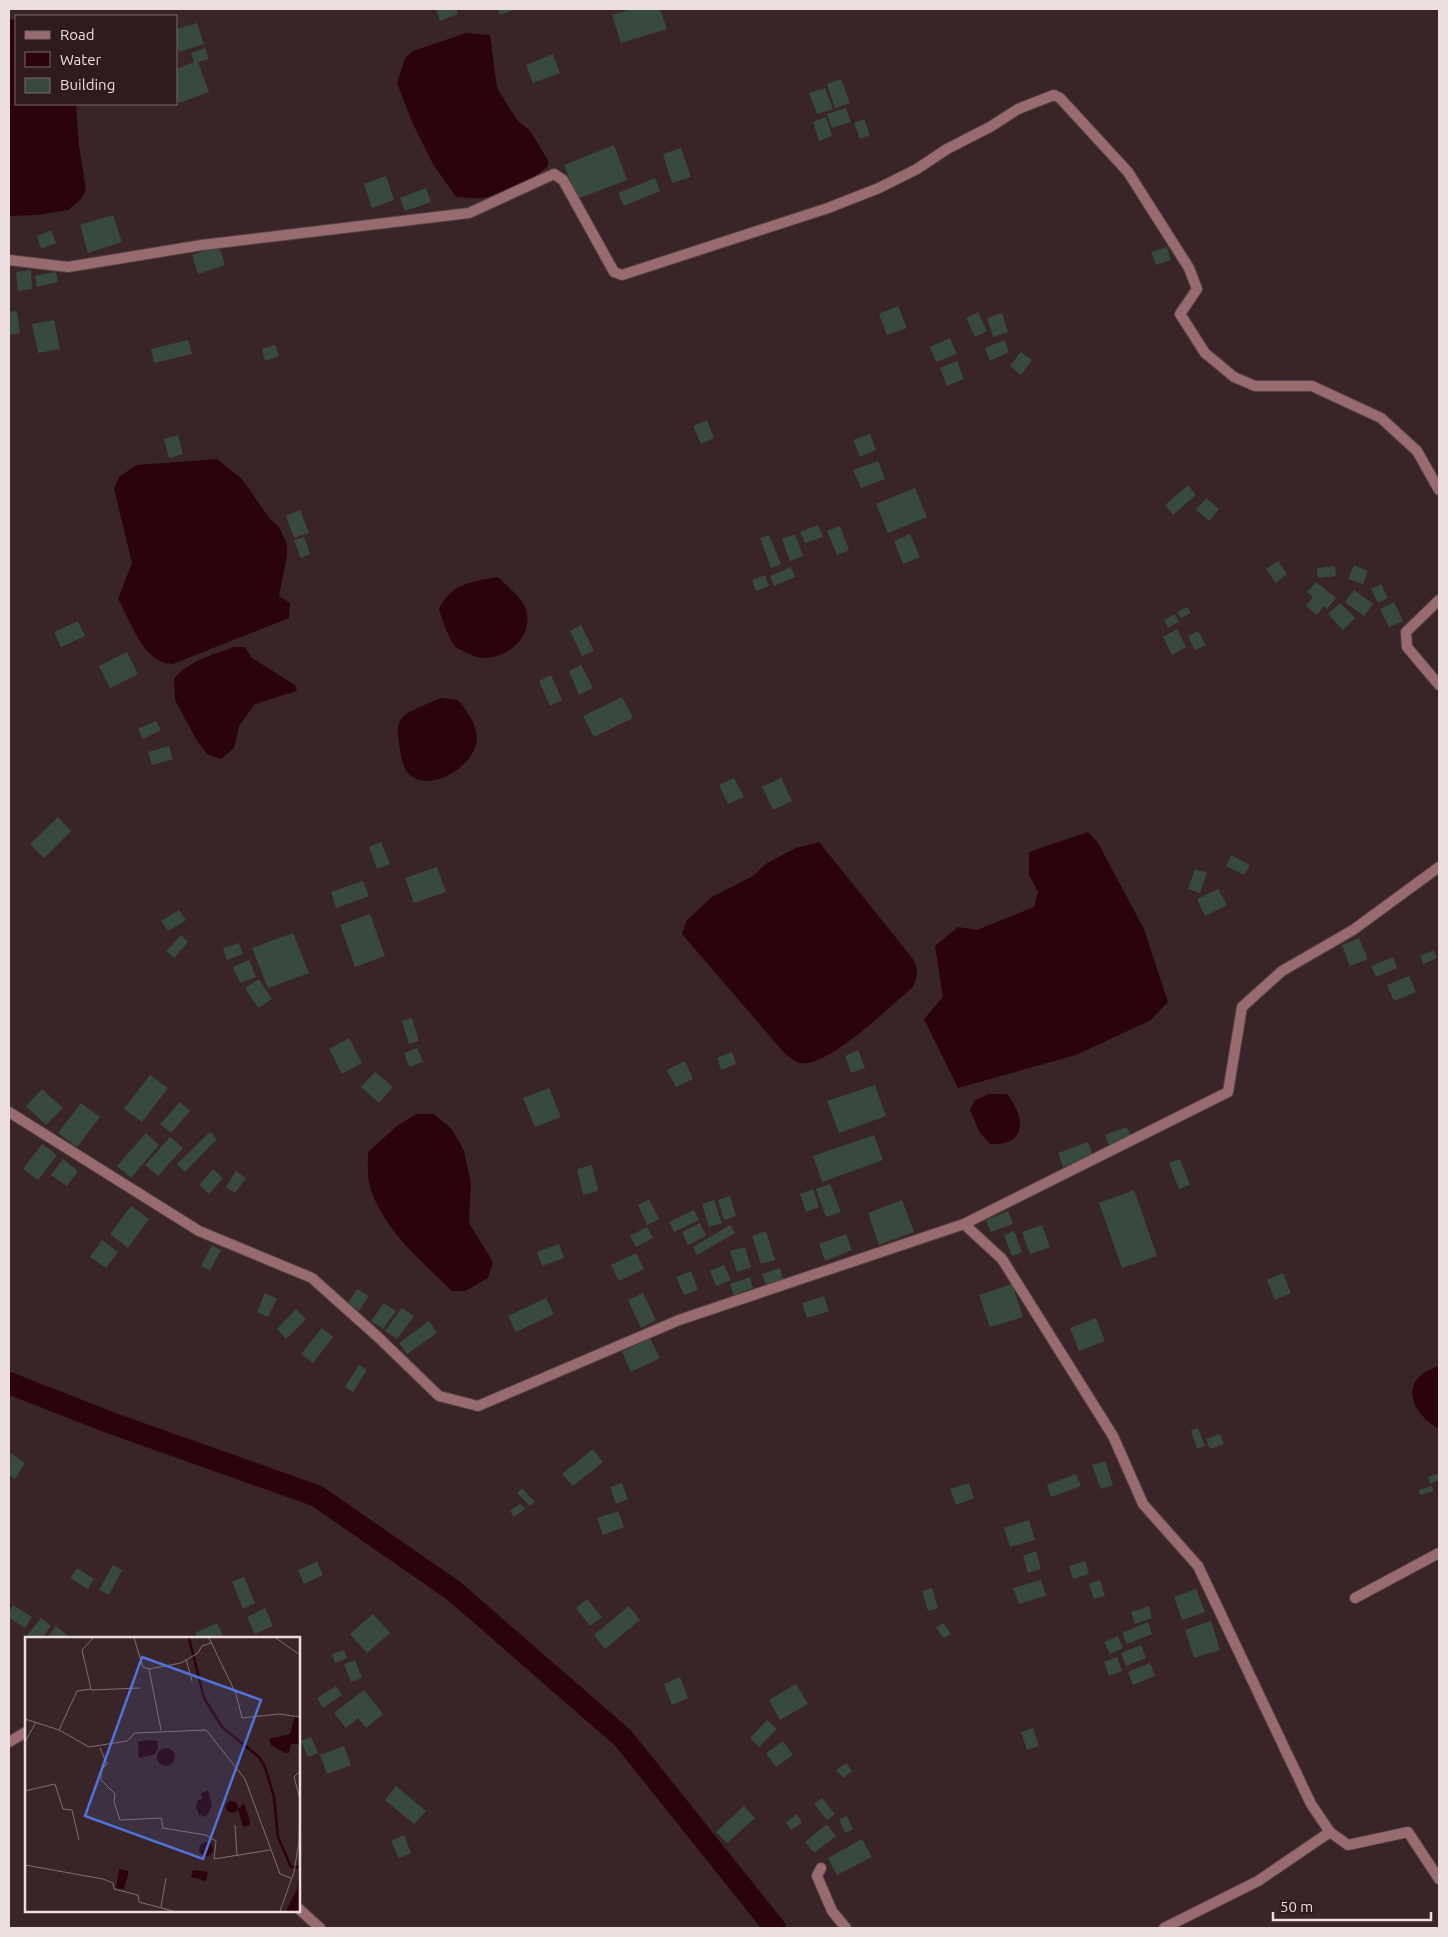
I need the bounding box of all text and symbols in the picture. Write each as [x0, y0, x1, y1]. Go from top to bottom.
legend [15, 15, 178, 105]
text: Road [60, 26, 95, 43]
text: Water [60, 51, 101, 68]
text: Building [60, 76, 115, 93]
inset map [25, 1637, 300, 1912]
scale bar [1273, 1890, 1430, 1922]
text: 50 m [1280, 1898, 1313, 1915]

